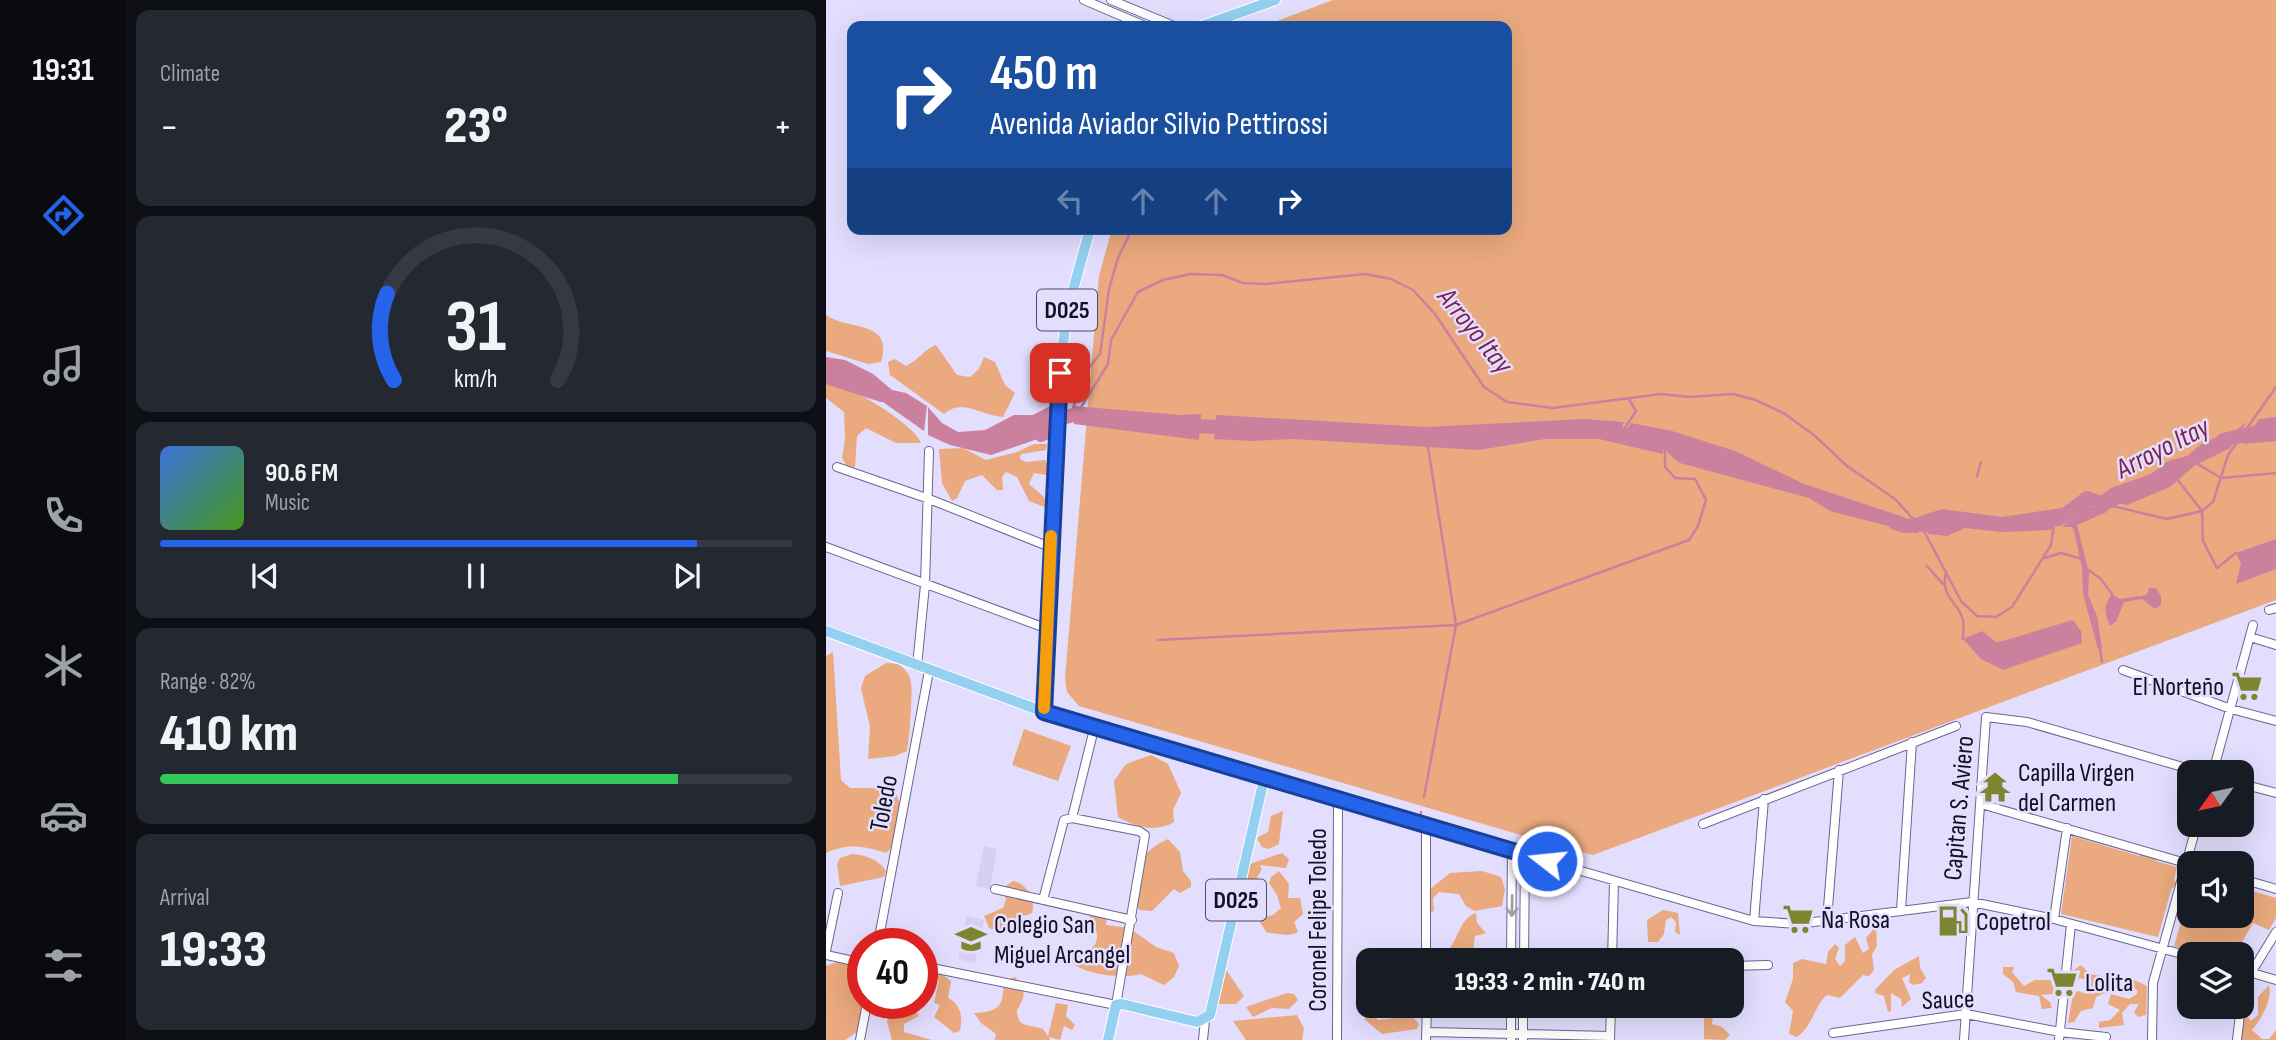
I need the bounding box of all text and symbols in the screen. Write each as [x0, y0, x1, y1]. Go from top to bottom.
text: 450 m [990, 45, 1098, 104]
icon: right [875, 49, 966, 140]
text: 19:31 [32, 51, 94, 90]
text: Climate [160, 60, 220, 88]
text: 23° [444, 95, 508, 158]
text: − [160, 105, 179, 150]
text: + [773, 105, 792, 150]
text: Avenida Aviador Silvio Pettirossi [990, 105, 1328, 144]
icon: left [1051, 182, 1089, 220]
icon: ahead [1124, 182, 1162, 220]
icon: ahead [1197, 182, 1235, 220]
icon: right [1270, 182, 1308, 220]
icon: directions [39, 191, 88, 240]
water label: Arroyo Itay [1430, 281, 1520, 381]
text: 31 [445, 284, 507, 372]
road number: D025 [1037, 290, 1097, 330]
icon: music [39, 341, 88, 390]
pin [1030, 343, 1090, 403]
icon: arrive [1041, 354, 1079, 392]
text: km/h [454, 364, 498, 395]
water label: Arroyo Itay [2110, 410, 2216, 486]
text: 90.6 FM [265, 458, 338, 489]
text: Music [265, 489, 310, 517]
icon: phone [39, 491, 88, 540]
icon: previous [246, 557, 284, 595]
icon: pause [457, 557, 495, 595]
icon: next [668, 557, 706, 595]
icon: climate [39, 641, 88, 690]
text: Range · 82% [160, 668, 256, 696]
supermarket icon: El Norteño [2230, 669, 2264, 703]
place label: El Norteño [2132, 672, 2224, 703]
text: 410 km [160, 703, 298, 766]
street label: Capitan S. Aviero [1938, 735, 1981, 882]
place label: Capilla Virgen del Carmen [2018, 758, 2135, 819]
north arrow [2177, 760, 2254, 836]
map controls [2177, 760, 2254, 1019]
temple icon: Capilla Virgen del Carmen [1978, 770, 2012, 804]
street label: Toledo [864, 773, 905, 834]
icon: car [39, 791, 88, 840]
position arrow [1510, 824, 1584, 898]
street label: Coronel Felipe Toledo [1303, 828, 1334, 1012]
button: sound [2177, 851, 2254, 928]
road number: D025 [1206, 880, 1266, 920]
text: Arrival [160, 884, 209, 912]
one-way arrow [1505, 894, 1519, 917]
supermarket icon: Ña Rosa [1781, 902, 1815, 936]
fuel station icon: Copetrol [1936, 904, 1970, 938]
place label: Ña Rosa [1821, 905, 1890, 936]
place label: Copetrol [1976, 907, 2051, 938]
place label: Colegio San Miguel Arcangel [994, 910, 1130, 971]
text: 19:33 [160, 919, 267, 982]
school or university icon: Colegio San Miguel Arcangel [954, 922, 988, 956]
speed limit sign: 40 [847, 928, 938, 1019]
icon: filters [39, 941, 88, 990]
button: layers [2177, 942, 2254, 1019]
supermarket icon: Lolita [2045, 965, 2079, 999]
text: 19:33 · 2 min · 740 m [1455, 967, 1645, 998]
place label: Lolita [2085, 968, 2133, 999]
street label: Sauce [1921, 984, 1975, 1017]

